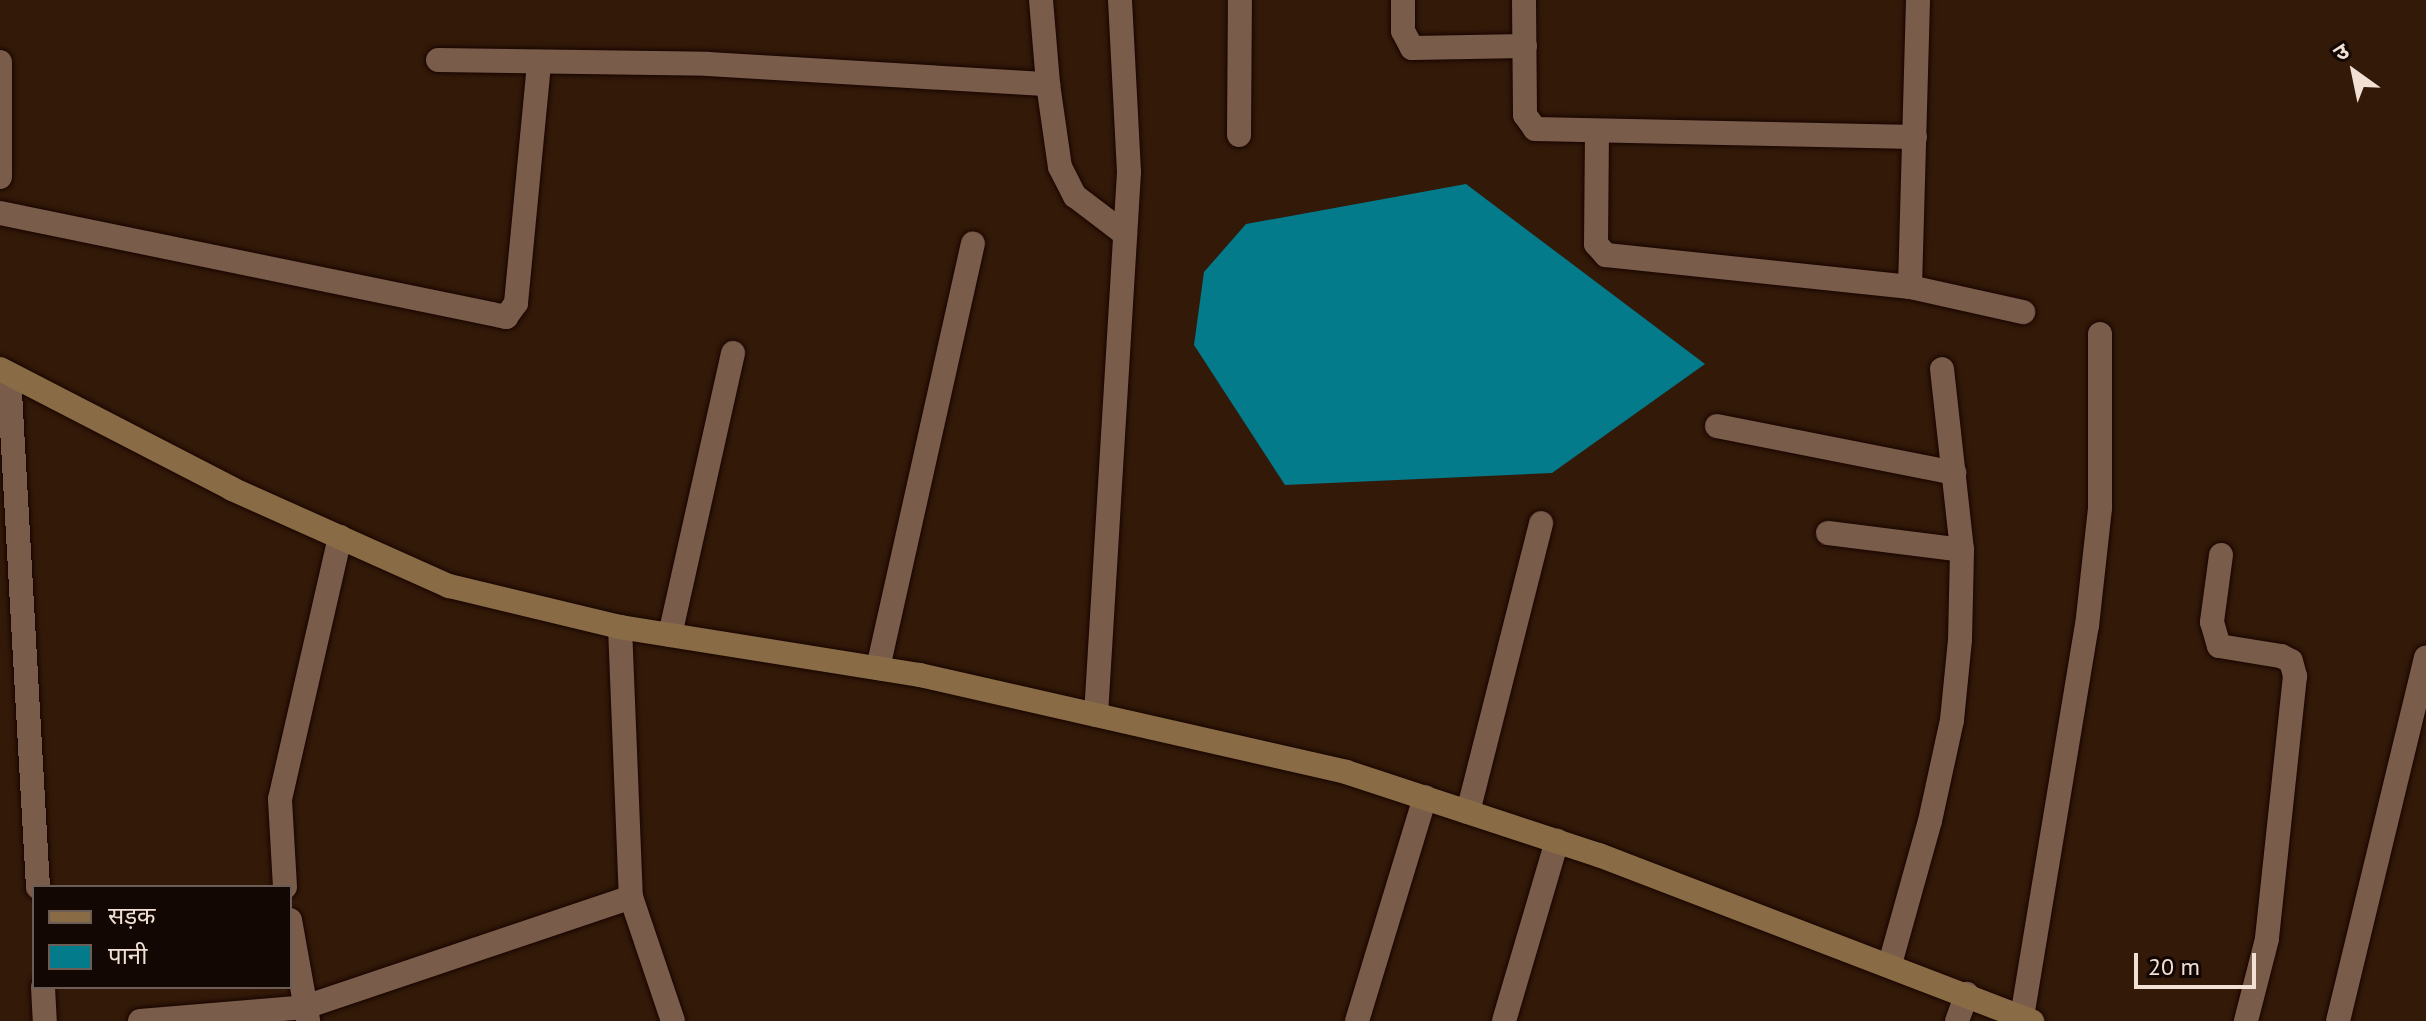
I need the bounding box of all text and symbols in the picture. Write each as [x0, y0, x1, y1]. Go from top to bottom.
north arrow [2314, 32, 2394, 112]
text: उ [2328, 37, 2354, 67]
legend [32, 885, 292, 989]
text: सड़क [108, 900, 156, 931]
scale bar [2138, 937, 2260, 987]
text: पानी [108, 940, 147, 971]
text: 20 m [2148, 951, 2200, 982]

